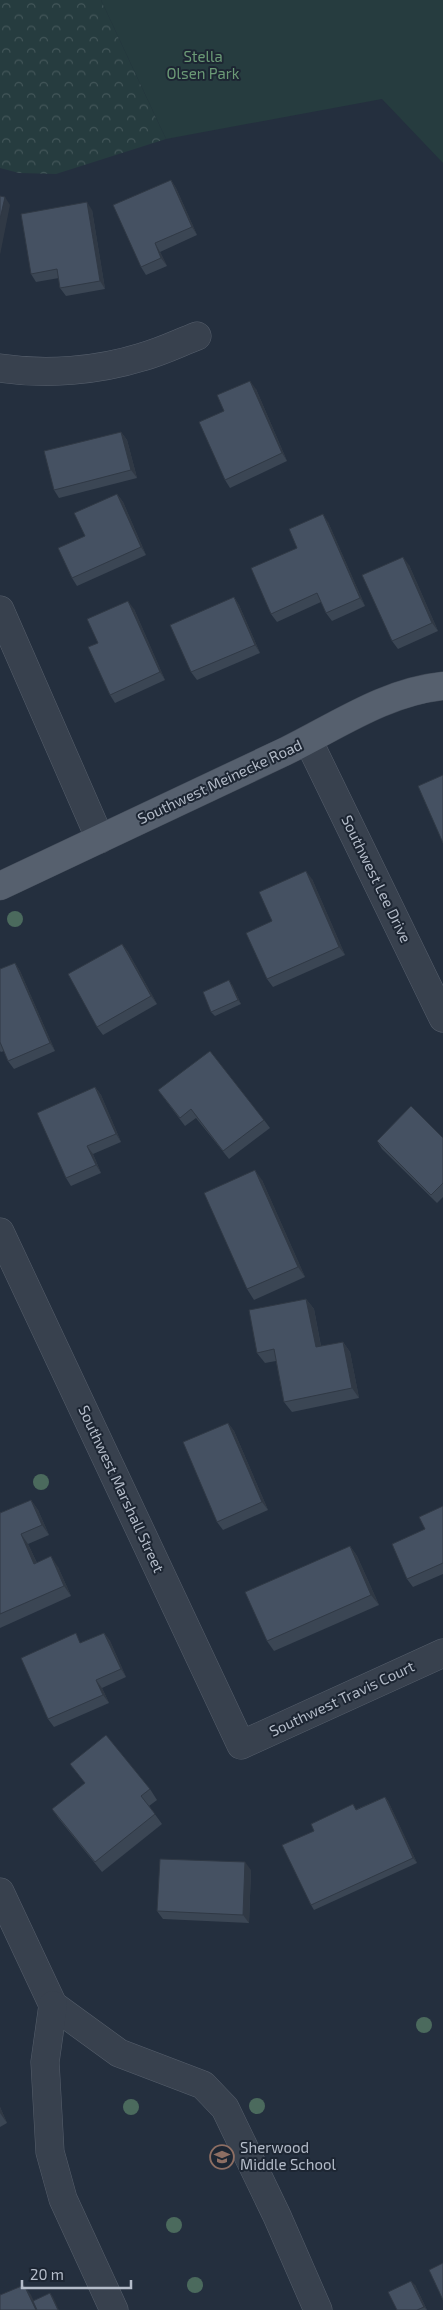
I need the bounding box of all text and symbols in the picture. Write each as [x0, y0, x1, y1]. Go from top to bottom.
park label: Stella Olsen Park [167, 47, 240, 82]
street label: Southwest Meinecke Road [134, 735, 305, 827]
street label: Southwest Lee Drive [338, 812, 416, 945]
street label: Southwest Marshall Street [75, 1402, 169, 1575]
street label: Southwest Travis Court [266, 1656, 417, 1740]
place label: Sherwood Middle School [240, 2138, 336, 2173]
school or university icon: Sherwood Middle School [209, 2144, 235, 2170]
scale bar [22, 2258, 131, 2290]
text: 20 m [30, 2265, 64, 2283]

